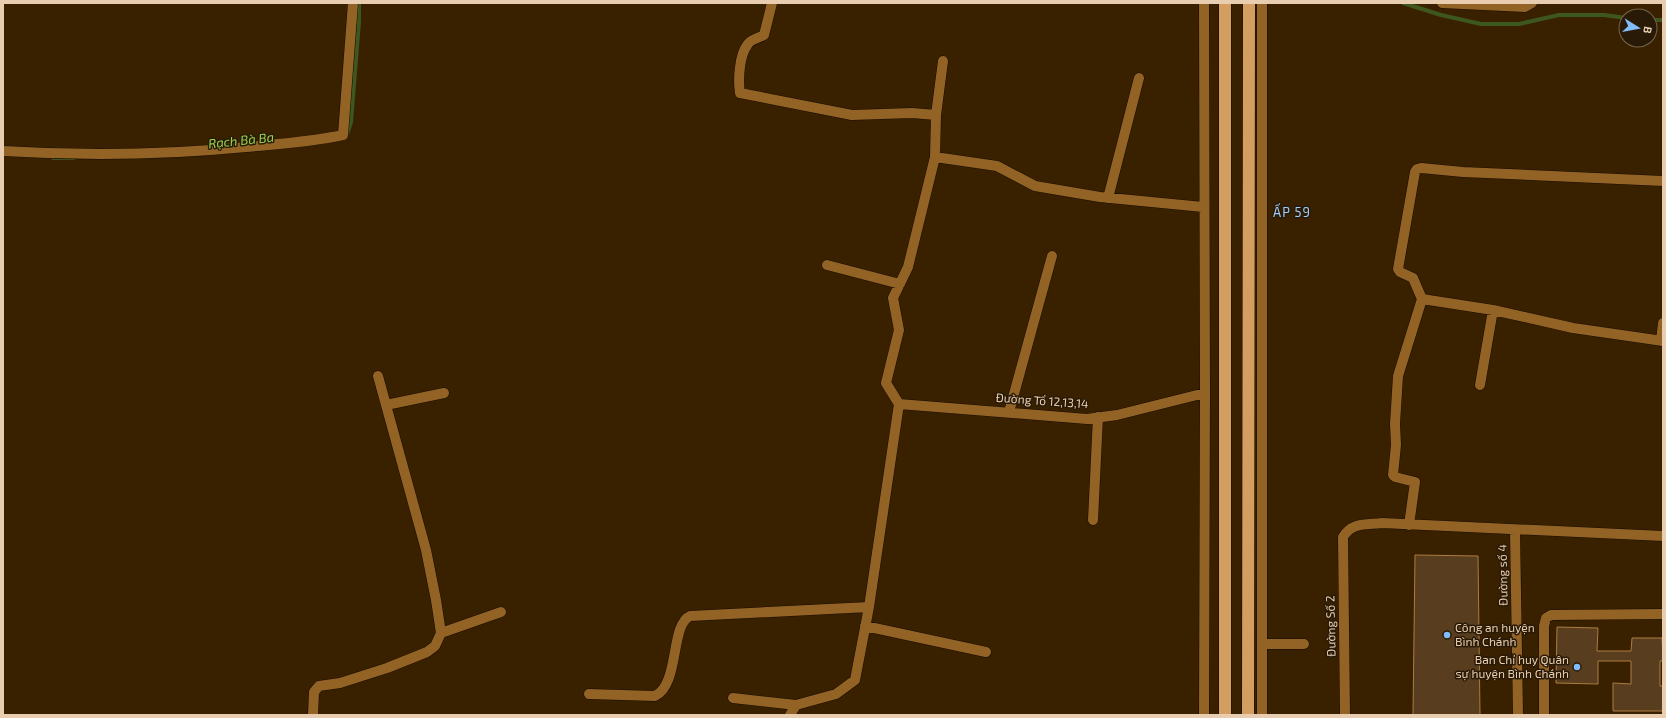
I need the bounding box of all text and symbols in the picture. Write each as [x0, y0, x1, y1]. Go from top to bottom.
north arrow [1618, 8, 1658, 48]
text: B [1641, 25, 1655, 35]
water label: Rạch Bà Ba [207, 129, 275, 151]
district label: ẤP 59 [1273, 203, 1311, 220]
street label: Đường Tổ 12,13,14 [995, 390, 1089, 410]
street label: Đường số 4 [1494, 544, 1510, 606]
street label: Đường Số 2 [1322, 595, 1338, 657]
place label: Công an huyện Bình Chánh [1455, 620, 1535, 648]
marker: Công an huyện Bình Chánh [1442, 630, 1452, 640]
place label: Ban Chỉ huy Quân sự huyện Bình Chánh [1456, 652, 1569, 681]
marker: Ban Chỉ huy Quân sự huyện Bình Chánh [1572, 662, 1582, 672]

